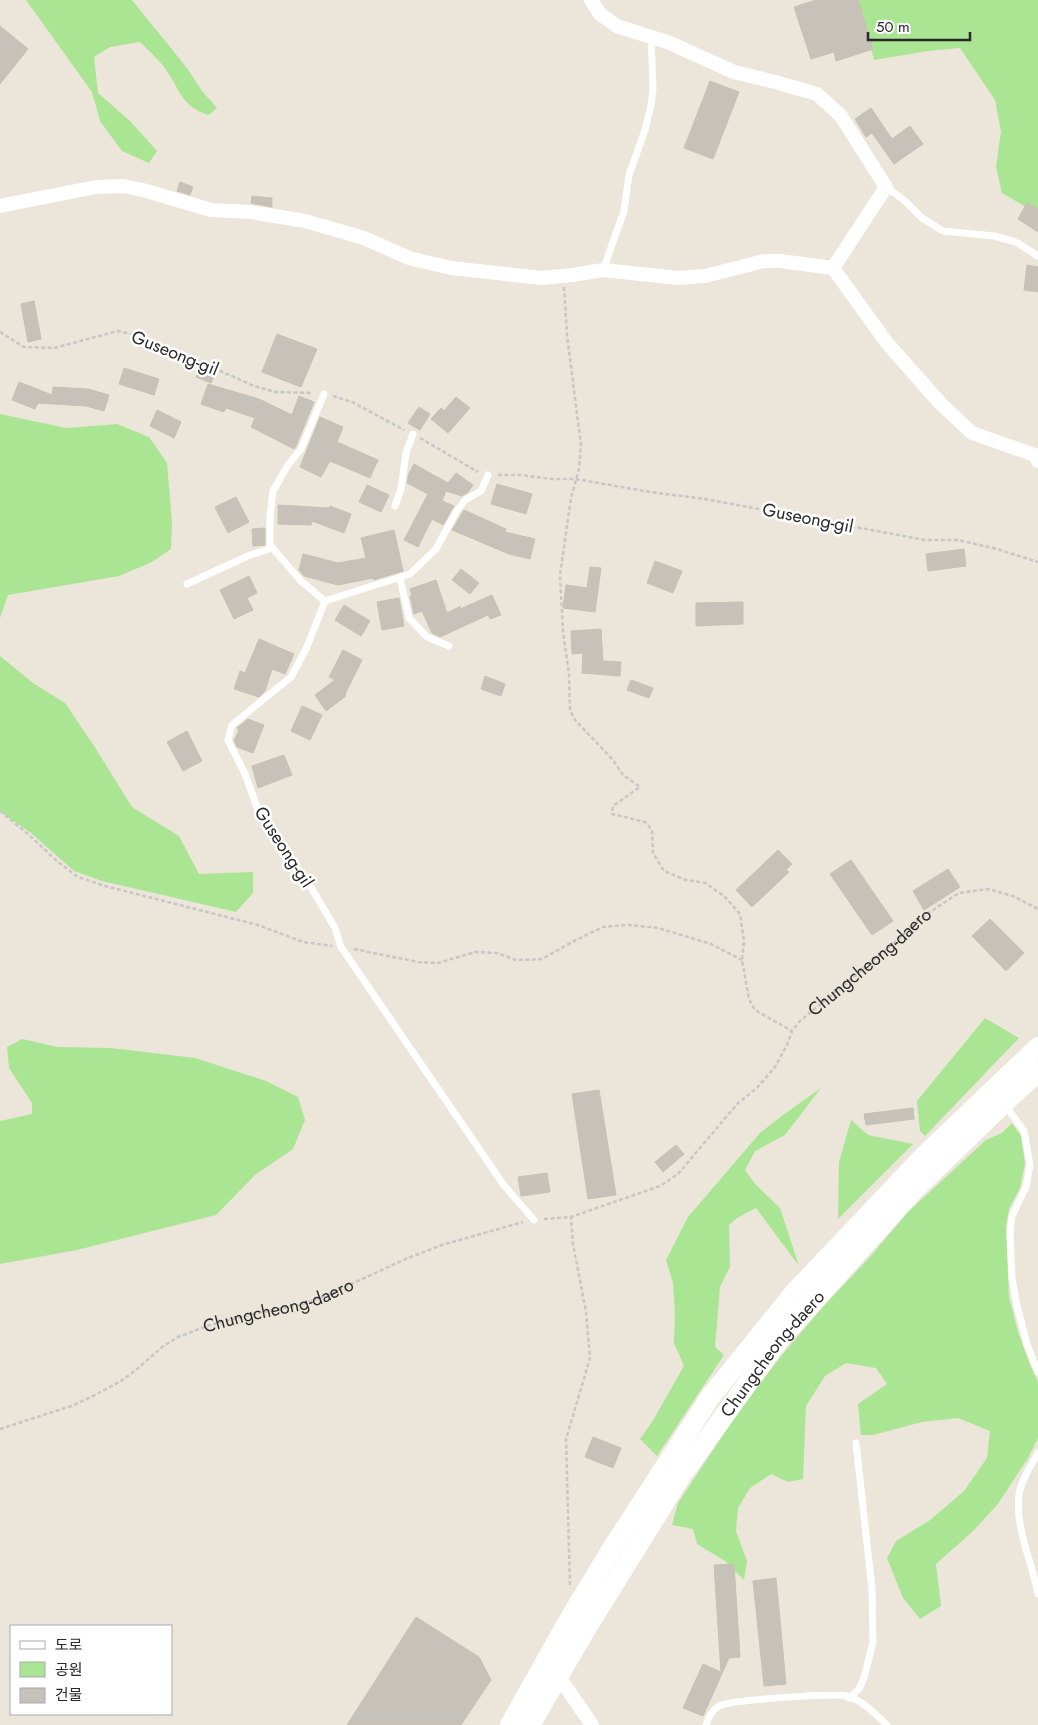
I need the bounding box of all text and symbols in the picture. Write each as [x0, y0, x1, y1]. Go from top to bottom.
scale bar [868, 10, 970, 42]
text: 50 m [876, 16, 910, 38]
street label: Guseong-gil [127, 324, 223, 382]
street label: Guseong-gil [760, 496, 856, 540]
street label: Guseong-gil [248, 801, 320, 893]
street label: Chungcheong-daero [802, 901, 937, 1022]
street label: Chungcheong-daero [200, 1272, 358, 1339]
street label: Chungcheong-daero [714, 1284, 831, 1423]
legend [10, 1625, 172, 1715]
text: 도로 [55, 1634, 83, 1656]
text: 공원 [55, 1659, 83, 1681]
text: 건물 [55, 1684, 83, 1706]

